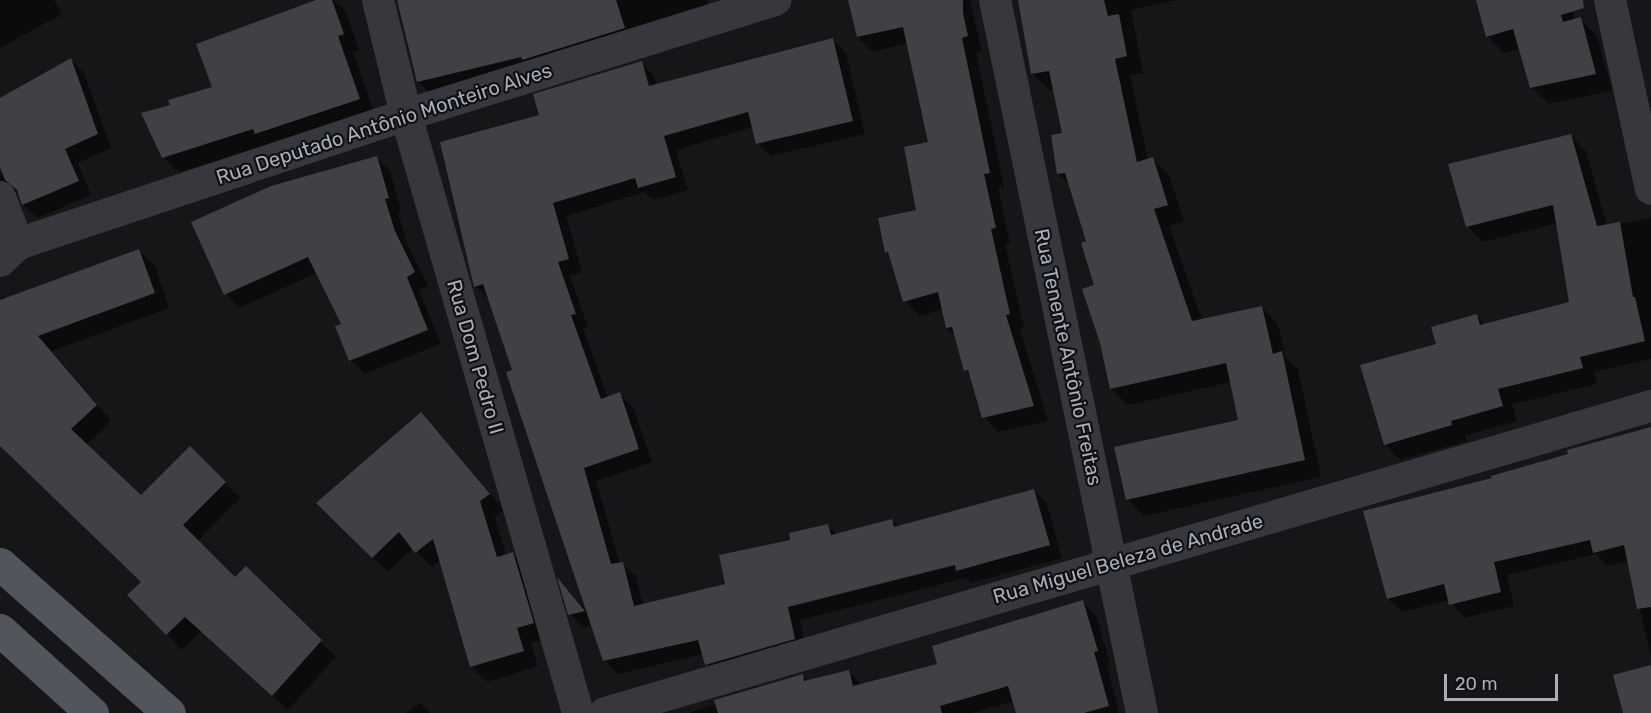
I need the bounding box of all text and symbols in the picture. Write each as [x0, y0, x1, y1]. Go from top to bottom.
street label: Rua Deputado Antônio Monteiro Alves [213, 58, 555, 190]
street label: Rua Tenente Antônio Freitas [1029, 226, 1107, 488]
street label: Rua Dom Pedro II [441, 277, 509, 437]
street label: Rua Miguel Beleza de Andrade [990, 509, 1266, 609]
scale bar [1447, 662, 1561, 700]
text: 20 m [1455, 673, 1497, 695]

